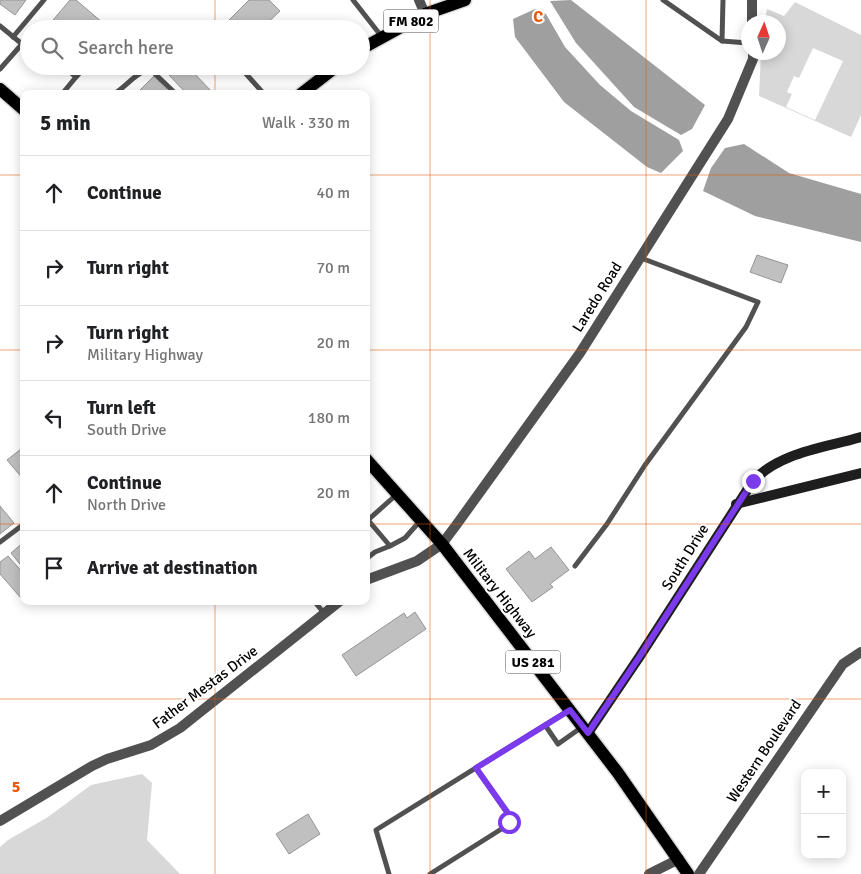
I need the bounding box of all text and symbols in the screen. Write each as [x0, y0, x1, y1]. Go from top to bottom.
text: C [533, 7, 543, 27]
road number: FM 802 [384, 10, 438, 32]
north arrow [741, 15, 786, 60]
search box [20, 20, 370, 75]
icon: search [38, 34, 66, 62]
text: Search here [78, 36, 174, 60]
text: 5 min [40, 110, 91, 136]
text: Walk · 330 m [262, 113, 350, 133]
icon: ahead [40, 179, 68, 207]
text: Continue [87, 181, 162, 205]
text: 40 m [316, 183, 350, 203]
icon: right [40, 254, 68, 282]
text: Turn right [87, 256, 169, 280]
text: 70 m [316, 258, 350, 278]
street label: Laredo Road [568, 259, 626, 335]
text: Turn right [87, 321, 169, 345]
icon: right [40, 329, 68, 357]
text: 20 m [316, 333, 350, 353]
text: Military Highway [87, 345, 203, 365]
text: Turn left [87, 396, 156, 420]
icon: left [40, 404, 68, 432]
text: 180 m [308, 408, 350, 428]
text: South Drive [87, 420, 167, 440]
route end [742, 470, 765, 493]
text: Continue [87, 471, 162, 495]
icon: ahead [40, 479, 68, 507]
text: 20 m [316, 483, 350, 503]
text: North Drive [87, 495, 166, 515]
street label: South Drive [658, 521, 712, 593]
street label: Military Highway [459, 545, 541, 641]
icon: arrive [40, 554, 68, 582]
text: Arrive at destination [87, 556, 258, 580]
street label: Father Mestas Drive [149, 642, 261, 732]
road number: US 281 [506, 650, 560, 674]
street label: Western Boulevard [723, 696, 805, 806]
map controls [801, 769, 846, 859]
button: + [801, 769, 846, 814]
text: 5 [12, 777, 20, 797]
route start [498, 811, 521, 834]
button: − [801, 814, 846, 859]

